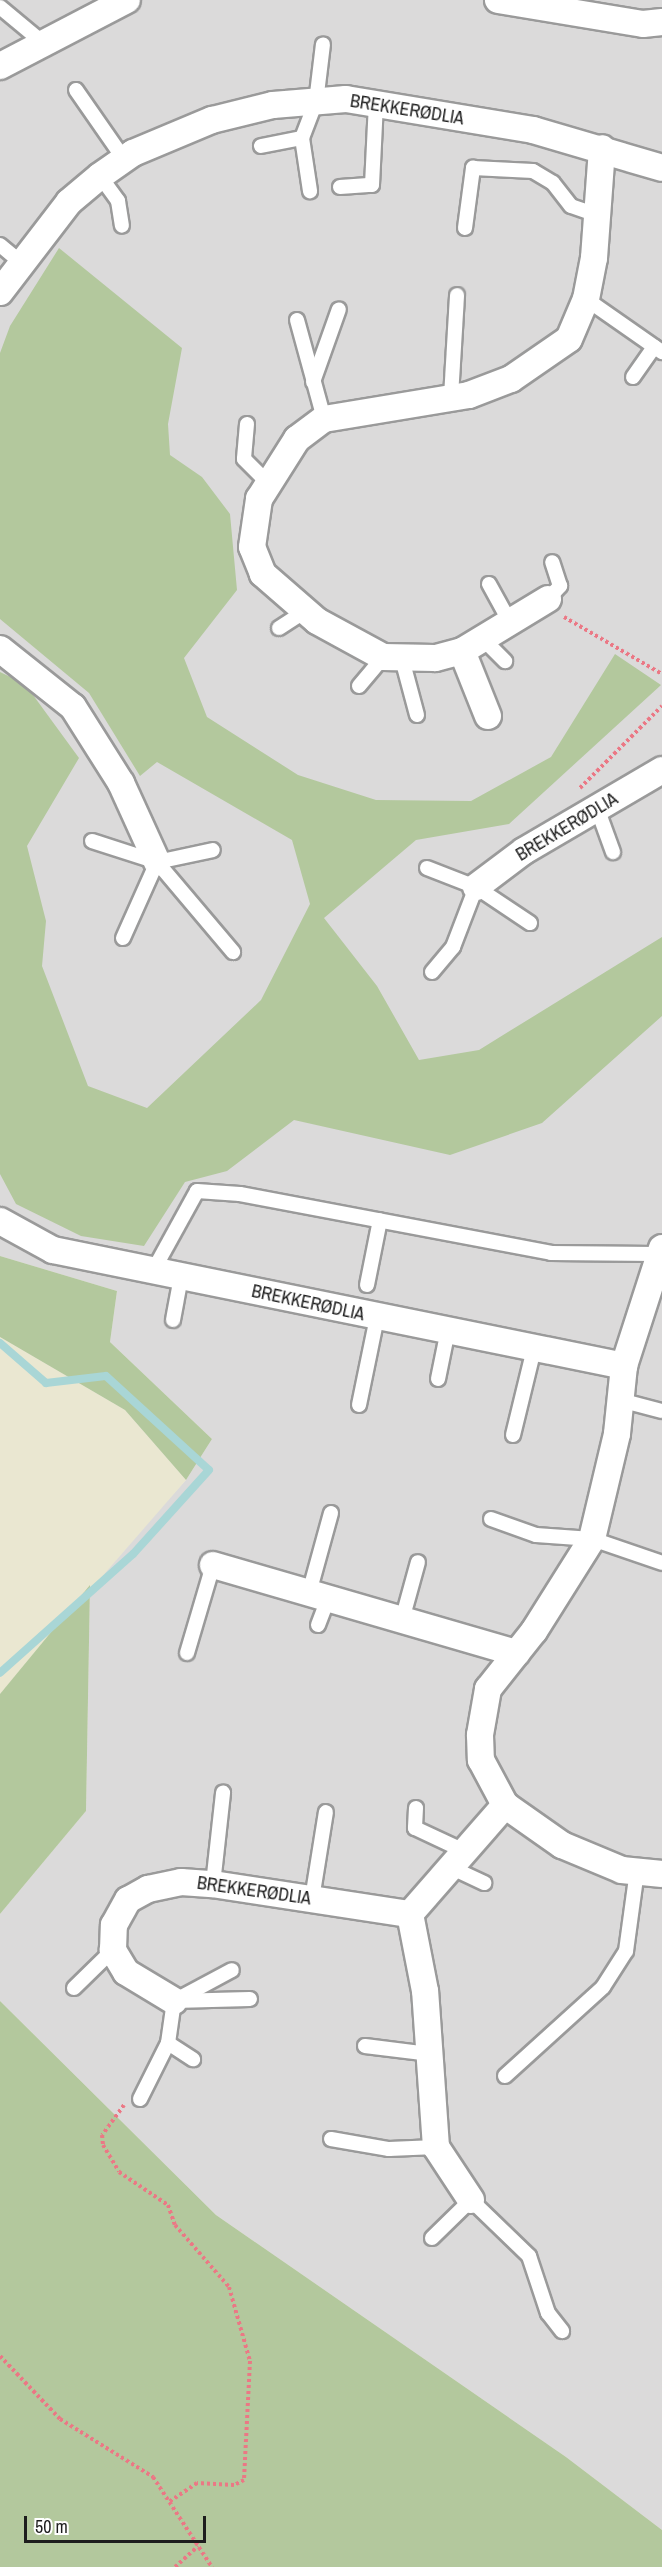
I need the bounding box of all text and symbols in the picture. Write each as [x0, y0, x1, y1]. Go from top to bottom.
street label: BREKKERØDLIA [349, 90, 465, 130]
street label: BREKKERØDLIA [512, 788, 622, 866]
street label: BREKKERØDLIA [250, 1280, 366, 1326]
street label: BREKKERØDLIA [196, 1872, 312, 1910]
scale bar [27, 2504, 208, 2542]
text: 50 m [35, 2514, 68, 2539]

